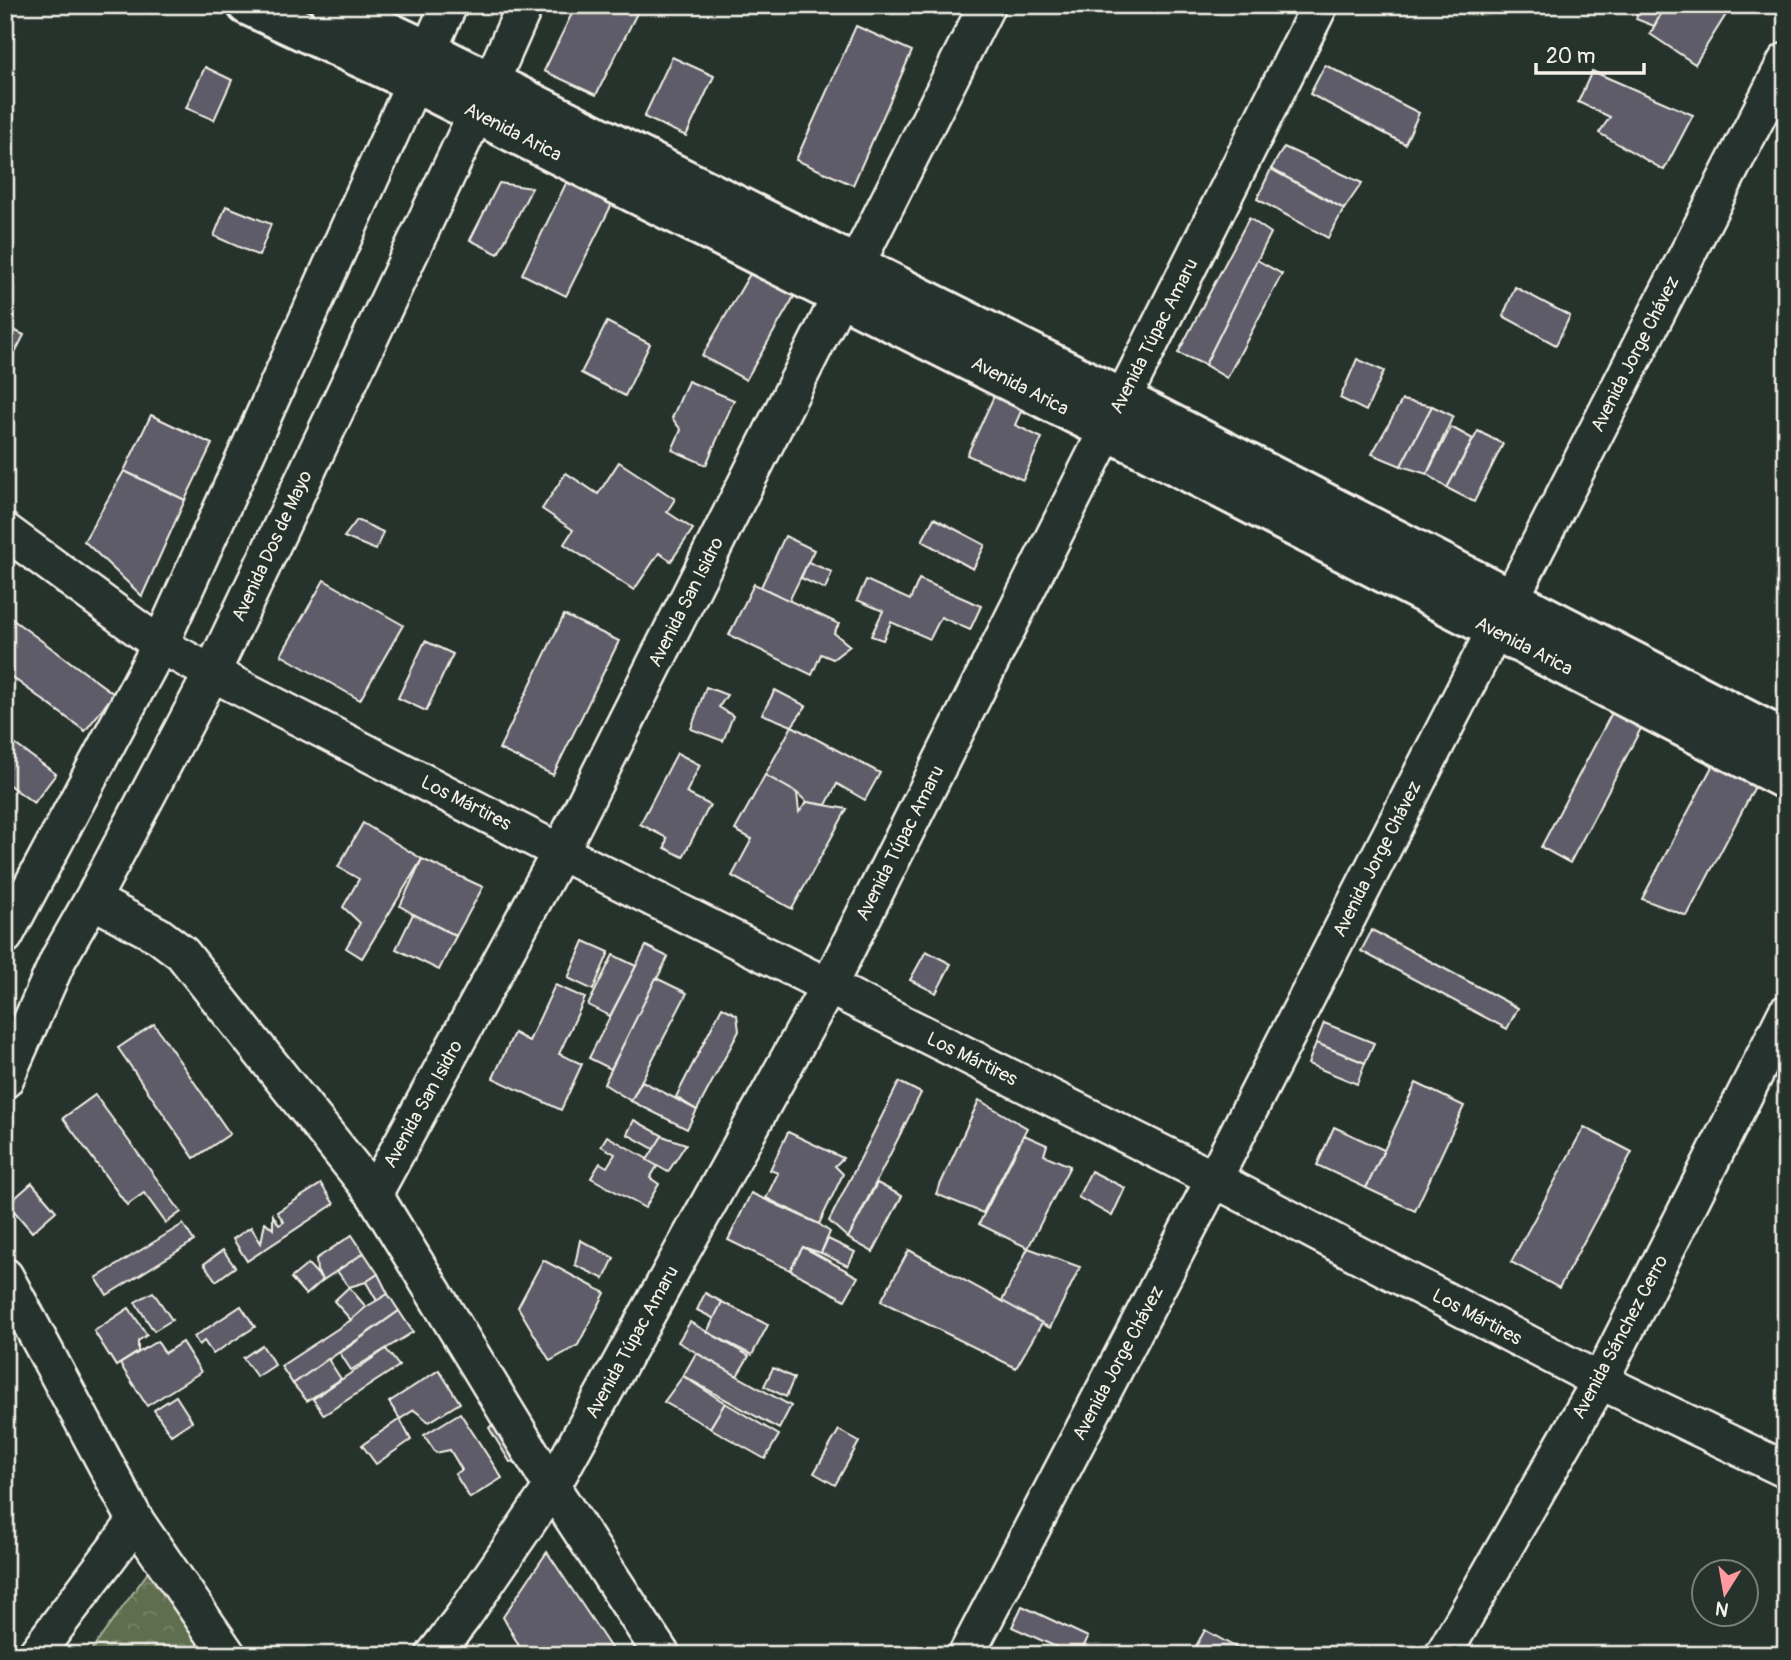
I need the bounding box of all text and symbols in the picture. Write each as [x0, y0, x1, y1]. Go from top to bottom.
scale bar [1536, 32, 1644, 76]
text: 20 m [1546, 43, 1595, 70]
street label: Avenida Arica [460, 97, 566, 167]
street label: Avenida Túpac Amaru [1104, 254, 1204, 418]
street label: Avenida Jorge Chávez [1585, 272, 1685, 436]
street label: Avenida Arica [967, 351, 1073, 421]
street label: Avenida Dos de Mayo [227, 467, 317, 625]
street label: Avenida San Isidro [643, 533, 729, 671]
street label: Avenida Arica [1471, 611, 1577, 681]
street label: Avenida Túpac Amaru [850, 761, 950, 925]
street label: Los Mártires [417, 770, 516, 836]
street label: Avenida Jorge Chávez [1327, 777, 1427, 941]
street label: Los Mártires [923, 1027, 1022, 1092]
street label: Avenida San Isidro [378, 1036, 468, 1172]
street label: Avenida Sánchez Cerro [1567, 1251, 1673, 1423]
street label: Avenida Túpac Amaru [580, 1261, 684, 1423]
street label: Avenida Jorge Chávez [1067, 1282, 1169, 1444]
street label: Los Mártires [1428, 1283, 1526, 1351]
north arrow [1690, 1558, 1760, 1628]
text: N [1713, 1596, 1731, 1622]

